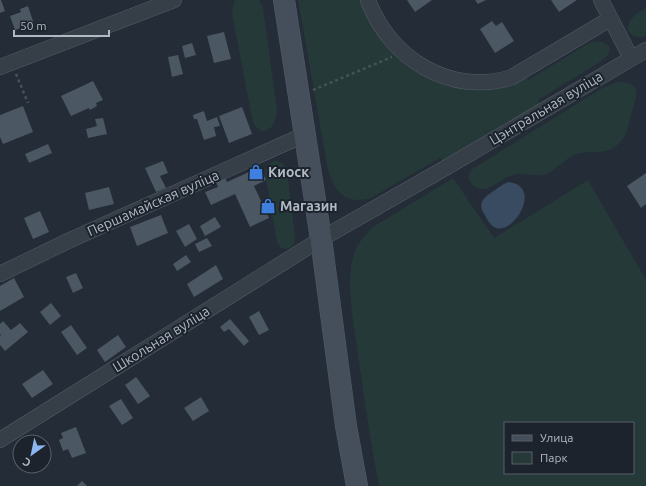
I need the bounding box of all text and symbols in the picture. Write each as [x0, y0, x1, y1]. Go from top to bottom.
scale bar [14, 12, 109, 38]
text: 50 m [20, 19, 47, 32]
street label: Цэнтральная вуліца [487, 68, 605, 148]
shop icon: Киоск [247, 163, 265, 181]
place label: Киоск [268, 164, 309, 180]
street label: Першамайская вуліца [85, 167, 221, 239]
shop icon: Магазин [259, 197, 277, 215]
place label: Магазин [280, 198, 338, 214]
street label: Школьная вуліца [110, 303, 212, 375]
legend [504, 422, 634, 474]
text: Улица [540, 431, 573, 444]
north arrow [12, 434, 52, 474]
text: Парк [540, 451, 568, 464]
text: С [20, 455, 33, 469]

